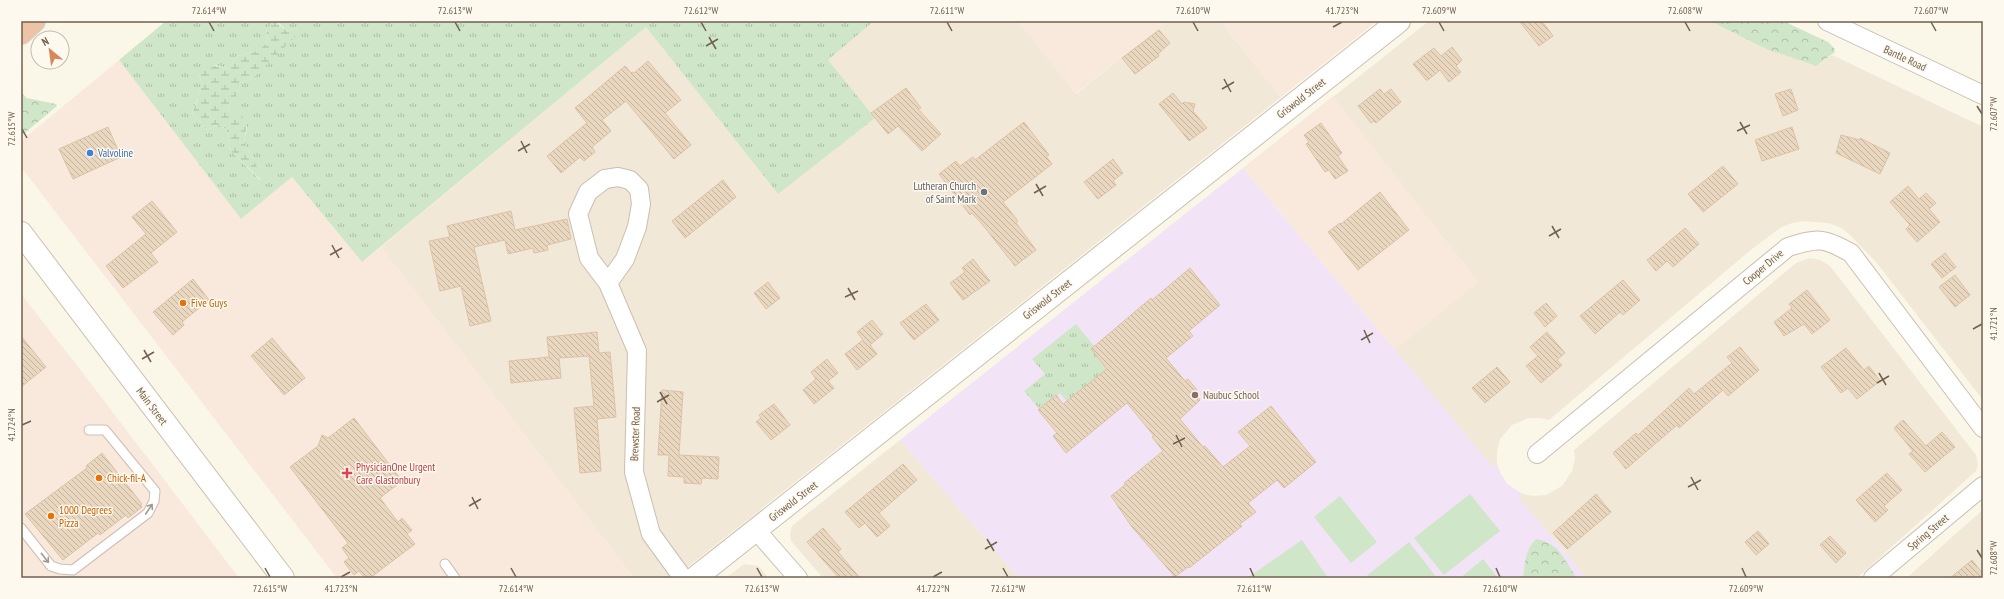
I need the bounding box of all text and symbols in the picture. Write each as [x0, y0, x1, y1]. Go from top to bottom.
text: 72.614°W [192, 4, 226, 17]
text: 72.613°W [438, 4, 472, 17]
text: 72.612°W [684, 4, 718, 17]
text: 72.611°W [930, 4, 964, 17]
text: 72.610°W [1176, 4, 1210, 17]
text: 41.723°N [1325, 4, 1359, 17]
text: 72.609°W [1422, 4, 1456, 17]
text: 72.608°W [1668, 4, 1702, 17]
text: 72.607°W [1914, 4, 1948, 17]
north arrow [30, 30, 70, 70]
text: N [39, 34, 51, 49]
street label: Bantle Road [1881, 42, 1929, 74]
street label: Griswold Street [1274, 75, 1328, 121]
text: 72.607°W [1987, 97, 2000, 131]
text: 72.615°W [5, 112, 18, 146]
place label: Valvoline [97, 146, 133, 160]
marker: Valvoline [85, 148, 95, 158]
place label: Lutheran Church of Saint Mark [913, 179, 977, 206]
marker: Lutheran Church of Saint Mark [979, 187, 989, 197]
street label: Cooper Drive [1740, 246, 1787, 288]
street label: Griswold Street [1020, 276, 1074, 322]
place label: Five Guys [191, 296, 227, 310]
marker: Five Guys [178, 298, 188, 308]
text: 41.721°N [1987, 307, 2000, 341]
street label: Main Street [133, 384, 171, 428]
place label: Naubuc School [1203, 388, 1260, 402]
marker: Naubuc School [1190, 390, 1200, 400]
street label: Brewster Road [627, 406, 643, 461]
text: 41.724°N [5, 408, 18, 442]
place label: PhysicianOne Urgent Care Glastonbury [356, 460, 435, 487]
marker: PhysicianOne Urgent Care Glastonbury [341, 467, 353, 479]
place label: Chick-fil-A [107, 471, 147, 485]
marker: Chick-fil-A [94, 473, 104, 483]
street label: Griswold Street [766, 478, 820, 524]
place label: 1000 Degrees Pizza [59, 503, 112, 530]
one-way arrow [145, 504, 153, 515]
marker: 1000 Degrees Pizza [46, 511, 56, 521]
street label: Spring Street [1905, 511, 1951, 553]
text: 72.608°W [1987, 541, 2000, 575]
one-way arrow [41, 553, 50, 564]
text: 72.615°W [253, 582, 287, 595]
text: 41.723°N [324, 582, 358, 595]
text: 72.614°W [499, 582, 533, 595]
text: 72.613°W [745, 582, 779, 595]
text: 41.722°N [916, 582, 950, 595]
text: 72.612°W [991, 582, 1025, 595]
text: 72.611°W [1237, 582, 1271, 595]
text: 72.610°W [1483, 582, 1517, 595]
text: 72.609°W [1729, 582, 1763, 595]

